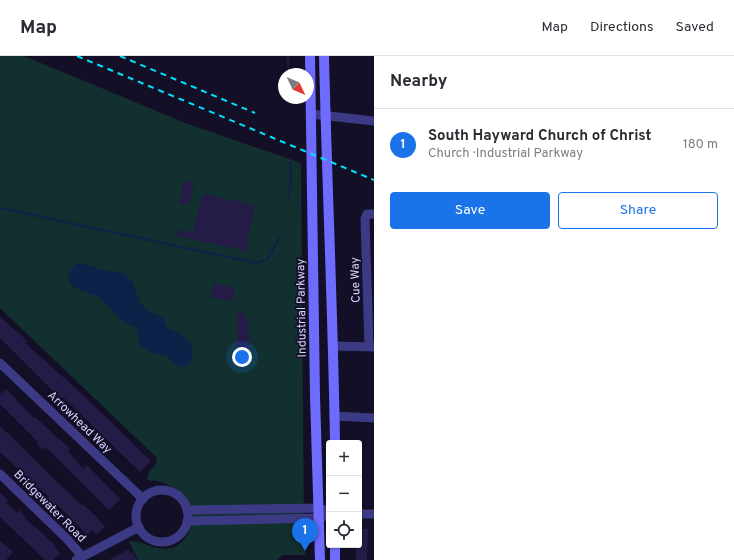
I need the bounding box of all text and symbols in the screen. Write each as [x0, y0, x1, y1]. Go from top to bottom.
text: Map [20, 16, 57, 40]
text: Map [542, 19, 568, 36]
text: Directions [590, 19, 654, 36]
text: Saved [676, 19, 714, 36]
north arrow [278, 68, 314, 104]
text: Nearby [390, 71, 447, 93]
text: South Hayward Church of Christ [428, 127, 651, 146]
text: 1 [400, 137, 406, 153]
text: 180 m [683, 137, 718, 153]
text: Church · Industrial Parkway [428, 146, 583, 162]
button: Save [390, 192, 550, 229]
button: Share [558, 192, 718, 229]
street label: Cue Way [347, 257, 365, 303]
street label: Industrial Parkway [293, 258, 311, 358]
your location [232, 347, 252, 367]
street label: Arrowhead Way [44, 388, 115, 458]
map controls [326, 440, 362, 548]
button: + [326, 440, 362, 476]
street label: Bridgewater Road [10, 467, 89, 546]
button: − [326, 476, 362, 512]
button: locate [326, 512, 362, 548]
pin: 1 [292, 518, 318, 551]

